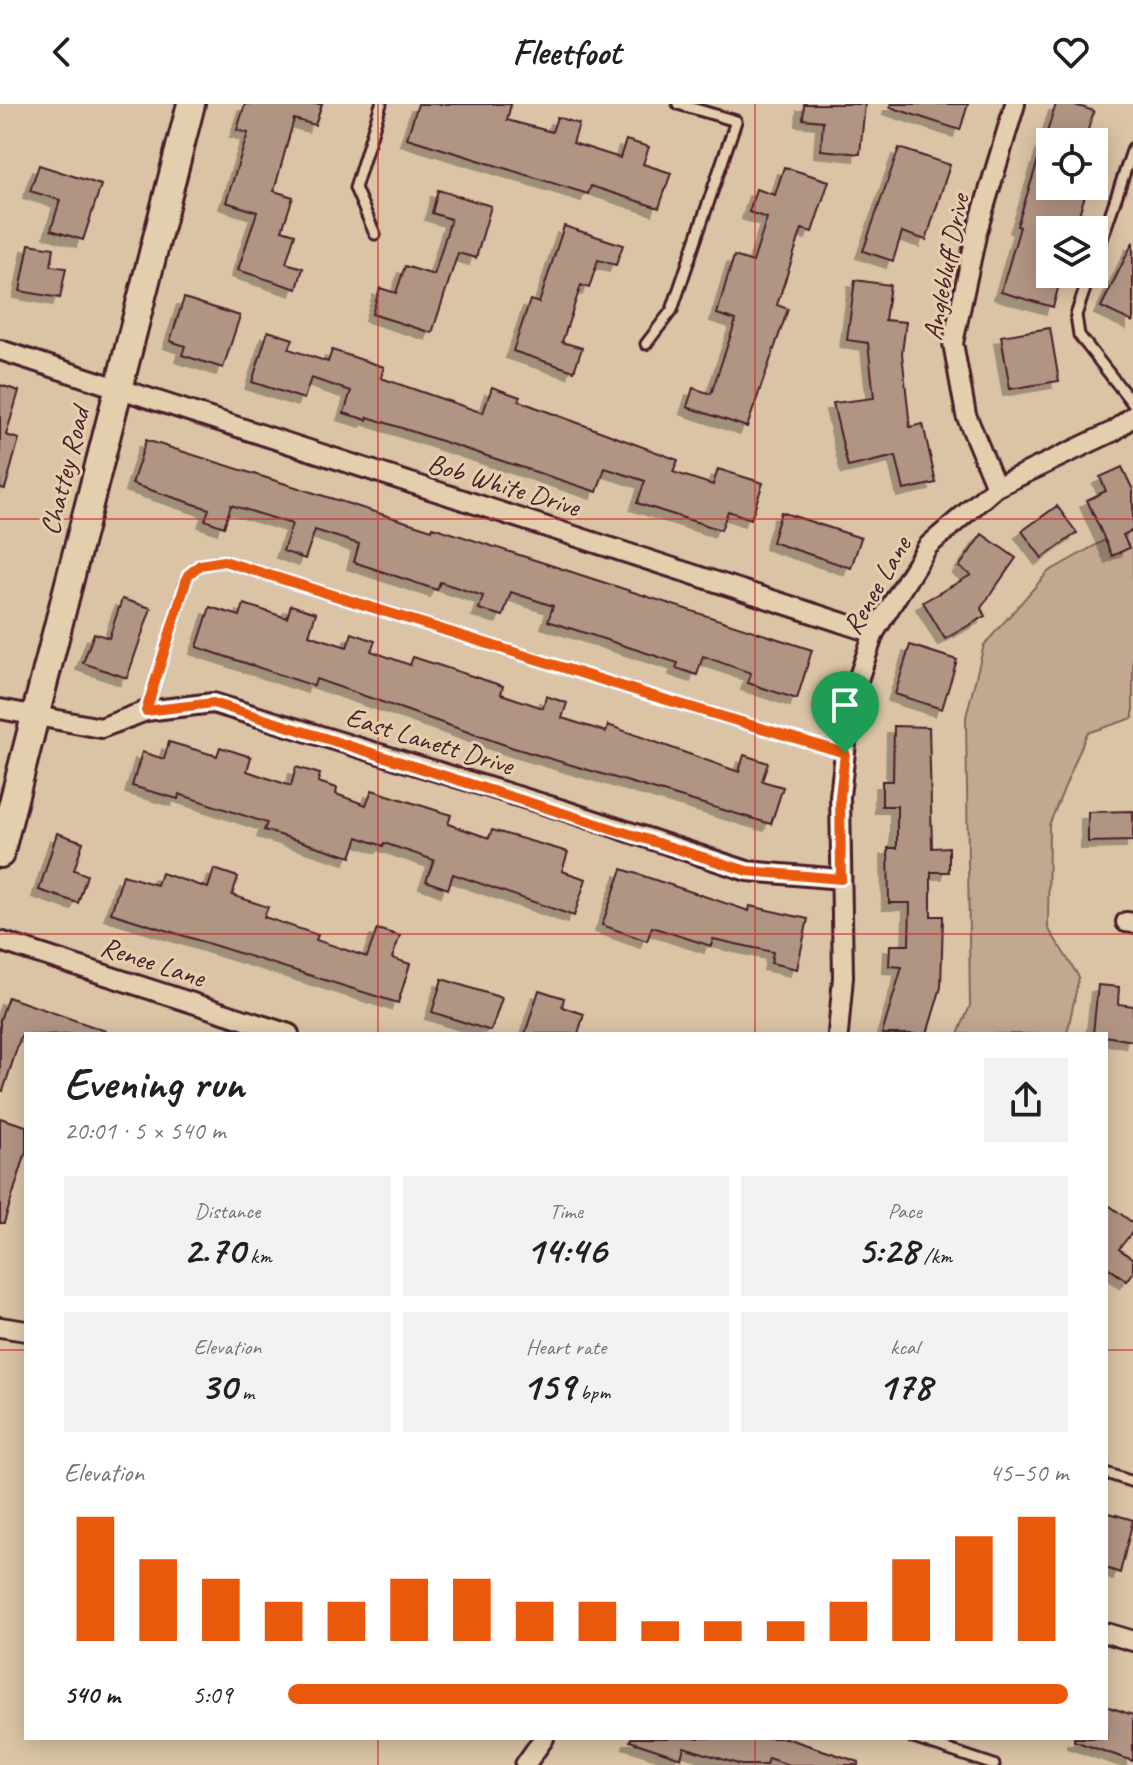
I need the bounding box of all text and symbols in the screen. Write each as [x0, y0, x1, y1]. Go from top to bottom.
text: Fleetfoot [512, 29, 621, 75]
icon: back [40, 30, 84, 74]
icon: heart [1049, 30, 1093, 74]
map controls [1036, 128, 1108, 288]
button: locate [1036, 128, 1108, 200]
street label: Anglebluff Drive [914, 189, 977, 343]
button: layers [1036, 216, 1108, 288]
street label: Chattey Road [32, 400, 98, 539]
street label: Bob White Drive [424, 445, 586, 525]
street label: Renee Lane [834, 528, 919, 640]
pin [811, 671, 879, 753]
icon: arrive [823, 683, 867, 727]
street label: East Lanett Drive [342, 698, 519, 783]
street label: Renee Lane [96, 928, 211, 995]
text: Evening run [64, 1056, 244, 1111]
button: share [984, 1058, 1068, 1142]
text: 20:01 · 5 × 540 m [64, 1114, 225, 1147]
text: Distance [195, 1197, 260, 1225]
text: Time [549, 1197, 583, 1225]
text: Pace [888, 1197, 922, 1225]
text: 2.70 [183, 1225, 245, 1275]
text: 14:46 [526, 1225, 606, 1275]
text: 5:28 [857, 1225, 918, 1275]
text: km [245, 1242, 272, 1270]
text: /km [918, 1242, 952, 1270]
text: Elevation [193, 1333, 261, 1361]
text: Heart rate [526, 1333, 606, 1361]
text: kcal [890, 1333, 919, 1361]
text: 30 [201, 1361, 237, 1411]
text: 159 [522, 1361, 575, 1411]
text: 178 [878, 1361, 932, 1411]
text: m [237, 1378, 254, 1406]
text: bpm [575, 1378, 610, 1406]
text: Elevation [64, 1456, 144, 1489]
text: 45–50 m [989, 1456, 1068, 1489]
text: 540 m [64, 1678, 120, 1711]
text: 5:09 [192, 1678, 232, 1711]

